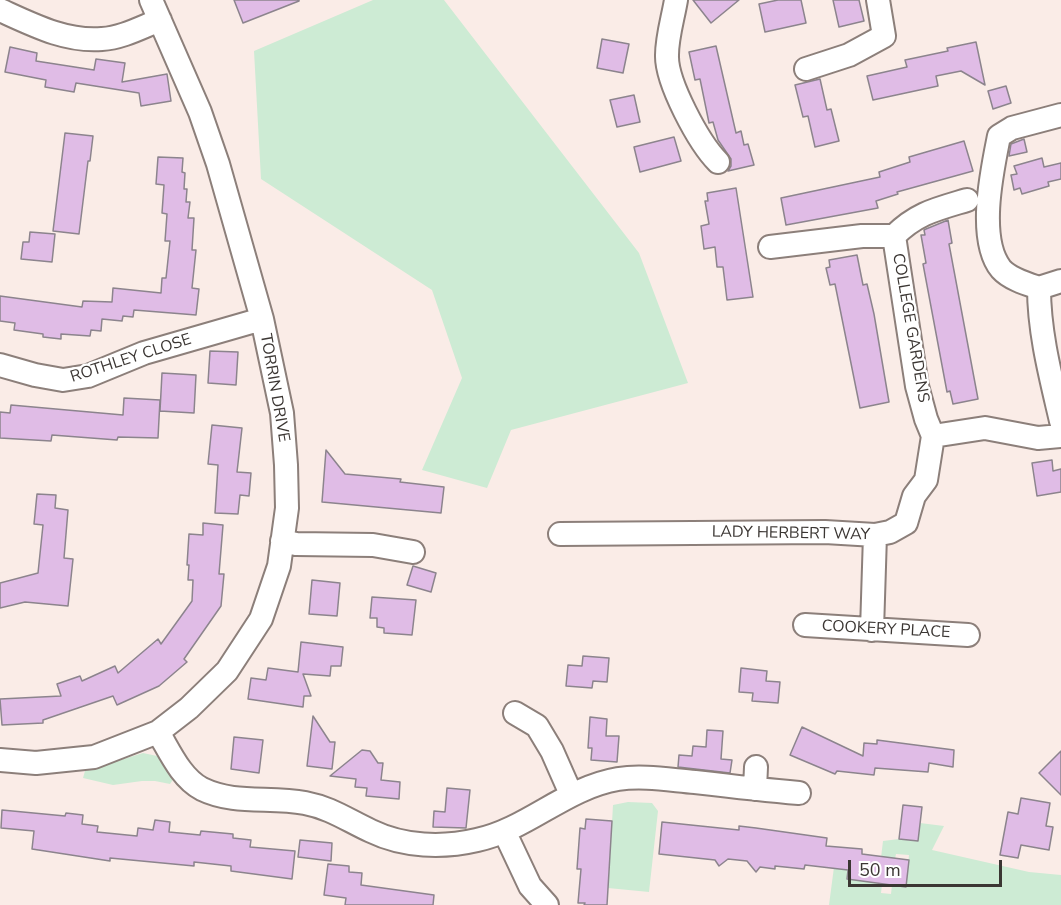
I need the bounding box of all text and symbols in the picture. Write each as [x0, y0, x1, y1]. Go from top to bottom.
street label: COLLEGE GARDENS [887, 252, 933, 404]
street label: ROTHLEY CLOSE [68, 330, 194, 388]
street label: TORRIN DRIVE [255, 332, 293, 444]
street label: LADY HERBERT WAY [712, 523, 870, 545]
street label: COOKERY PLACE [821, 617, 951, 643]
scale bar [851, 848, 1006, 886]
text: 50 m [859, 858, 901, 882]

